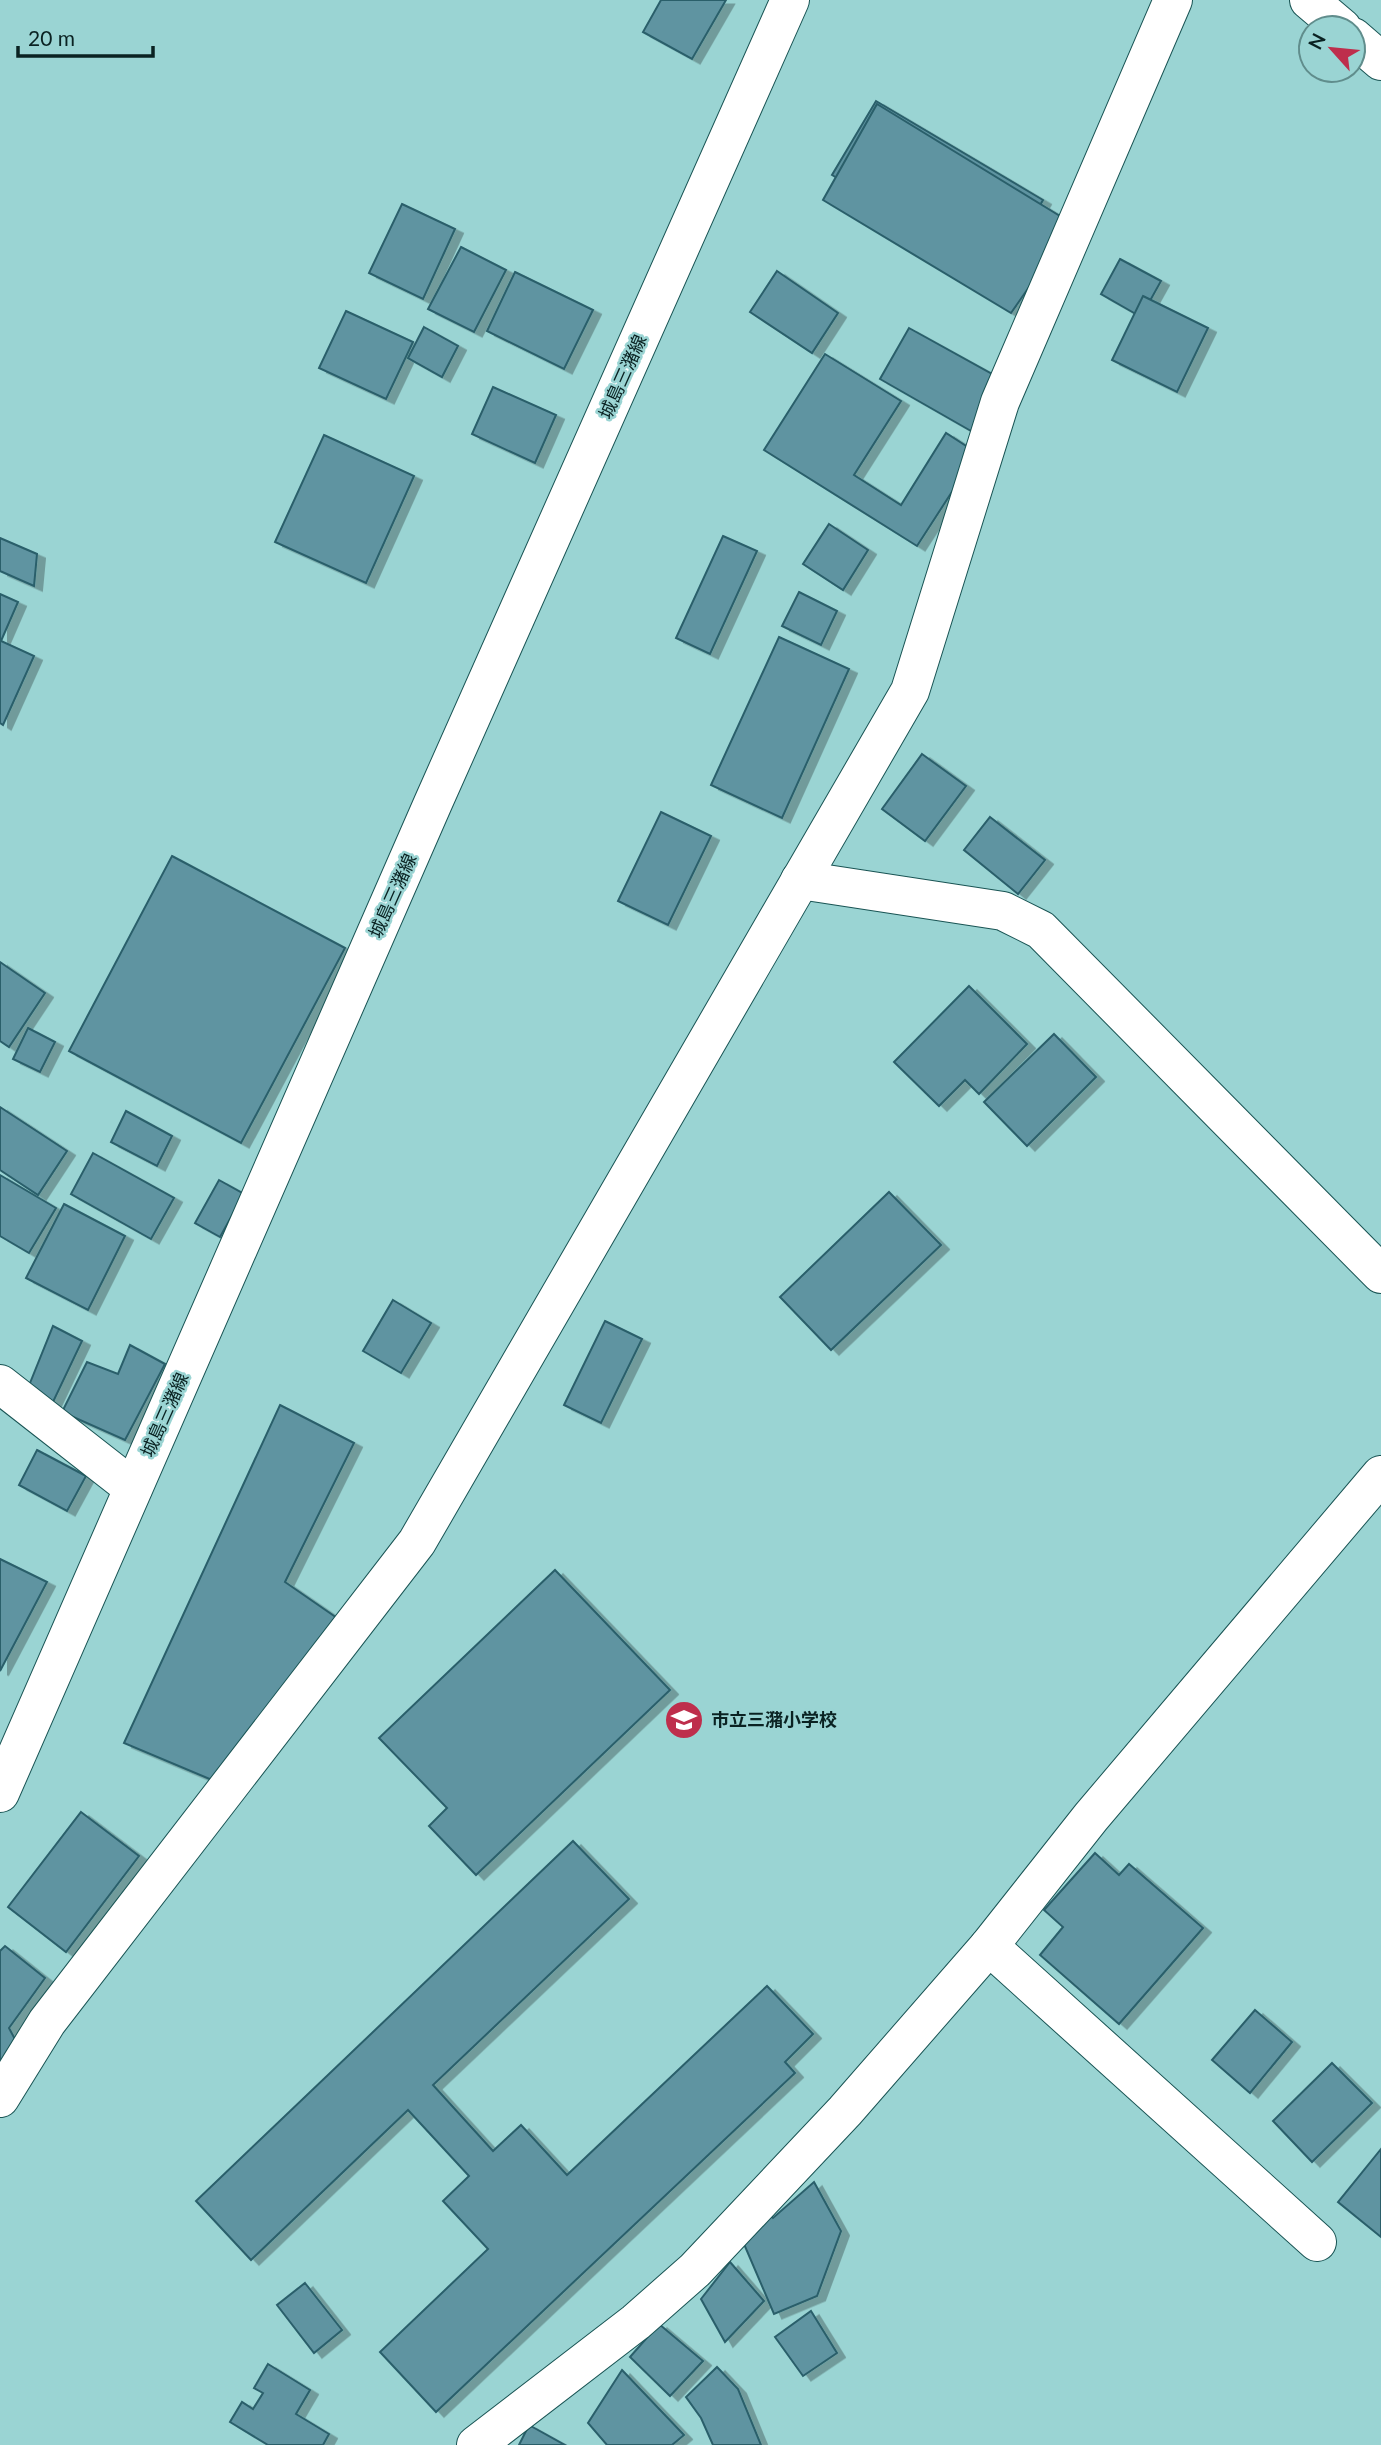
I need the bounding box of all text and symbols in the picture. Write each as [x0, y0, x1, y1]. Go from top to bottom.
scale bar [18, 14, 152, 58]
north arrow [1297, 14, 1367, 84]
text: 20 m [28, 25, 75, 50]
text: N [1303, 29, 1330, 53]
street label: 城島三潴線 [594, 331, 650, 422]
street label: 城島三潴線 [364, 850, 420, 941]
street label: 城島三潴線 [136, 1369, 192, 1460]
school or university icon: 市立三潴小学校 [663, 1699, 705, 1741]
place label: 市立三潴小学校 [711, 1708, 837, 1730]

